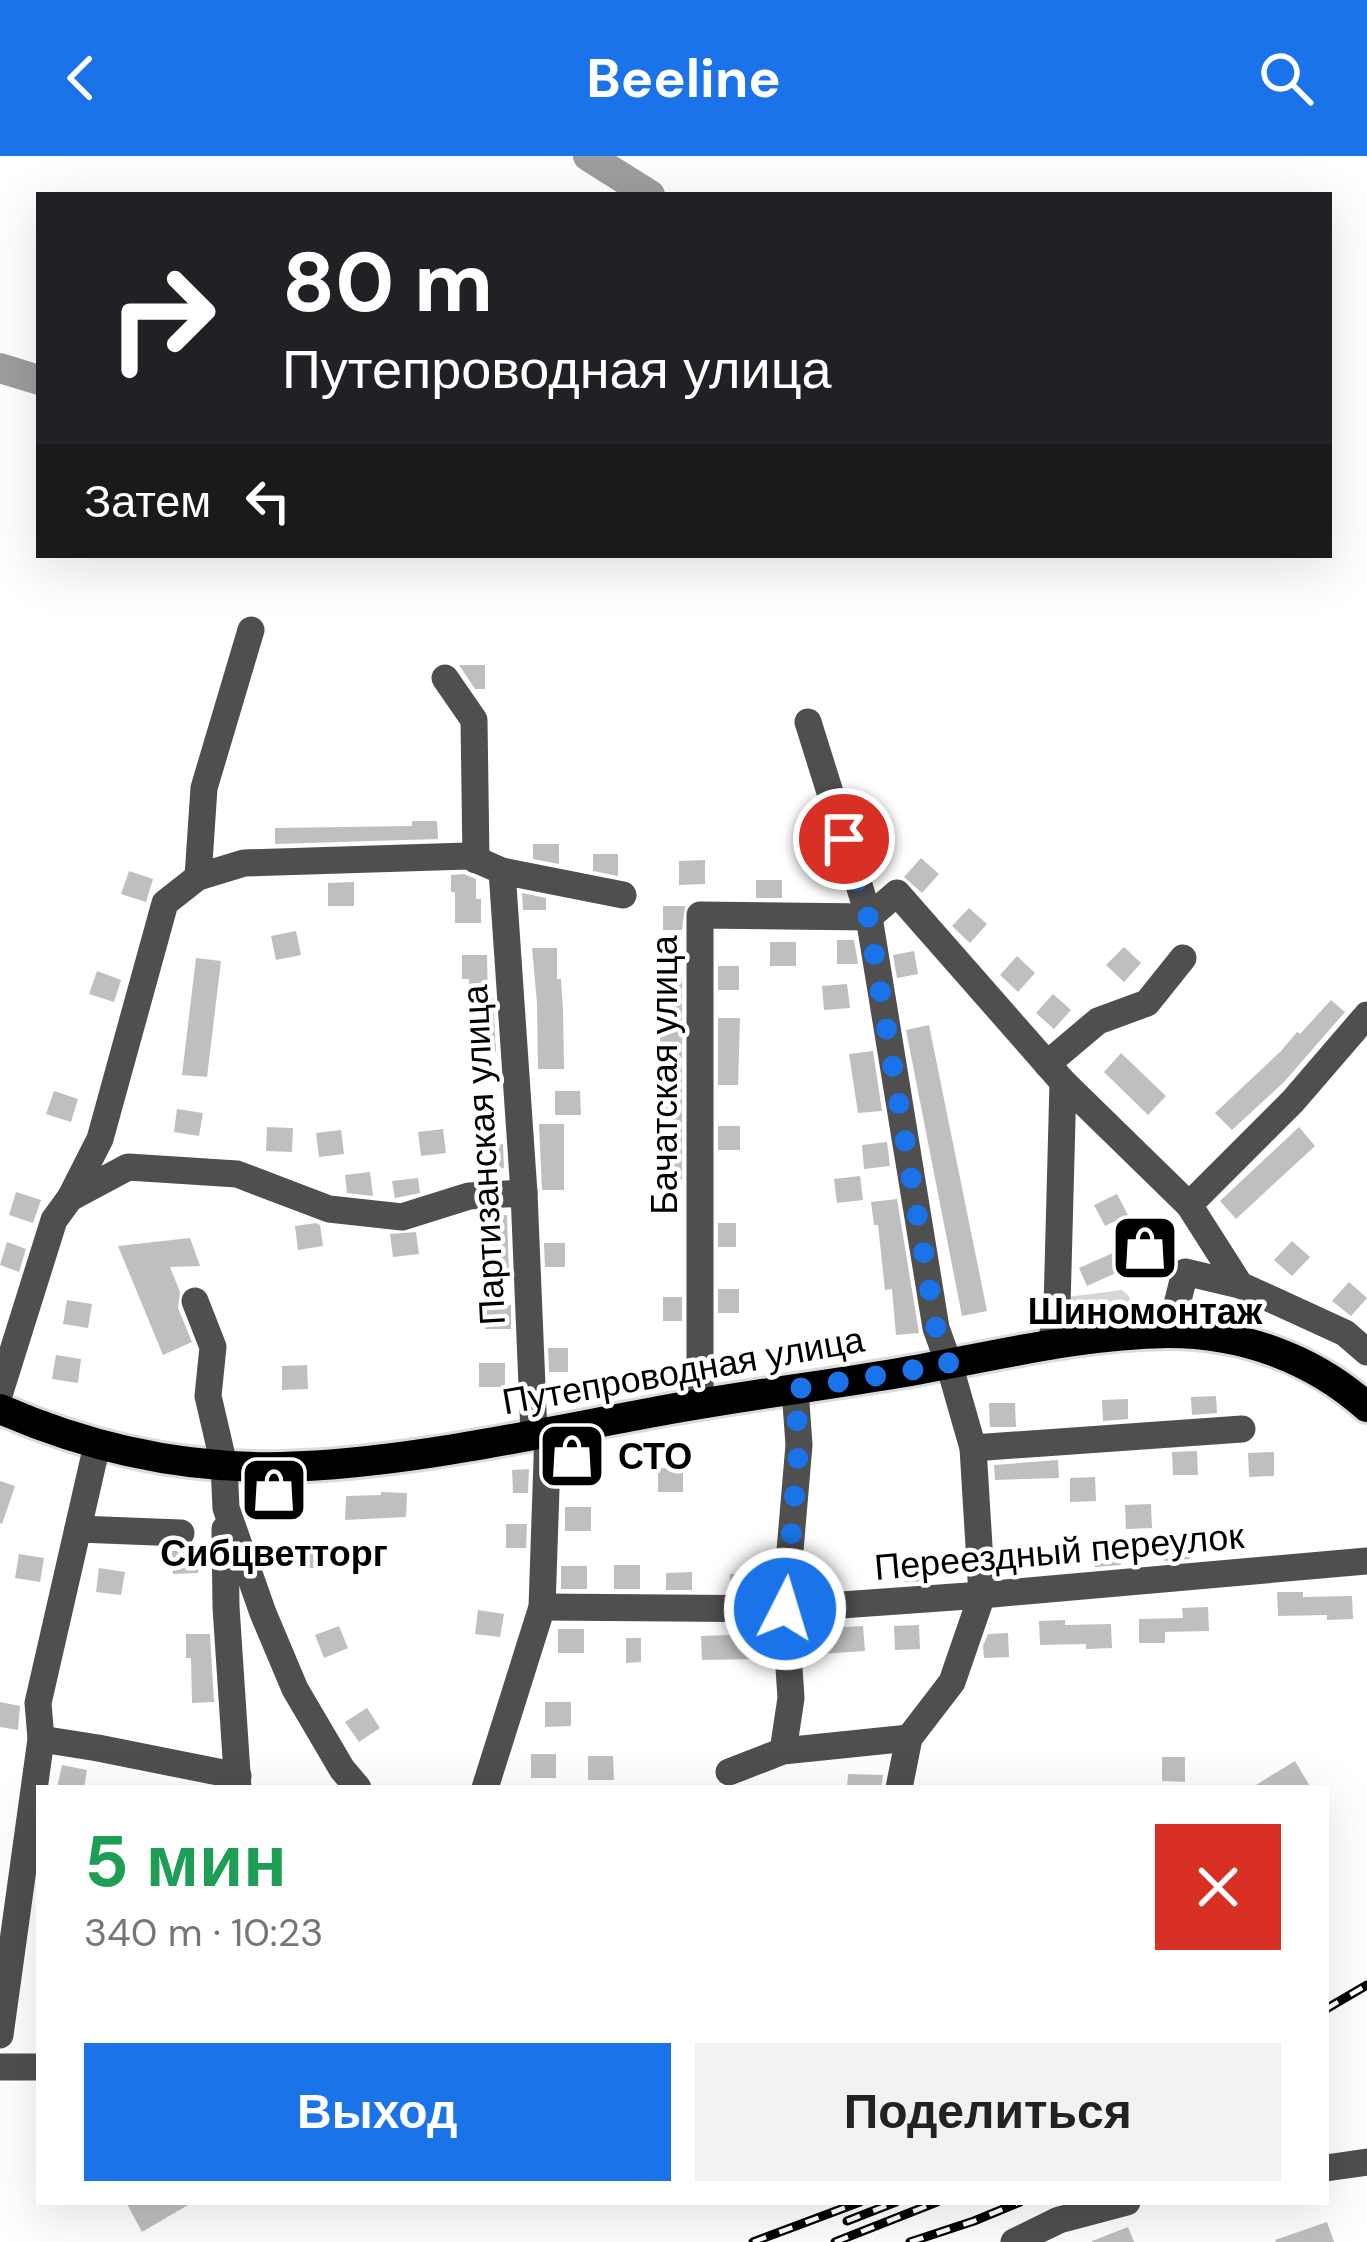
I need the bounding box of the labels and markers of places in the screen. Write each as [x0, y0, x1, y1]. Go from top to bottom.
pin [793, 788, 895, 890]
shop icon: Шиномонтаж [1110, 1213, 1180, 1283]
place label: Шиномонтаж [1028, 1288, 1263, 1335]
shop icon: СТО [537, 1421, 607, 1491]
place label: СТО [618, 1433, 692, 1480]
shop icon: Сибцветторг [239, 1455, 309, 1525]
place label: Сибцветторг [160, 1530, 388, 1577]

